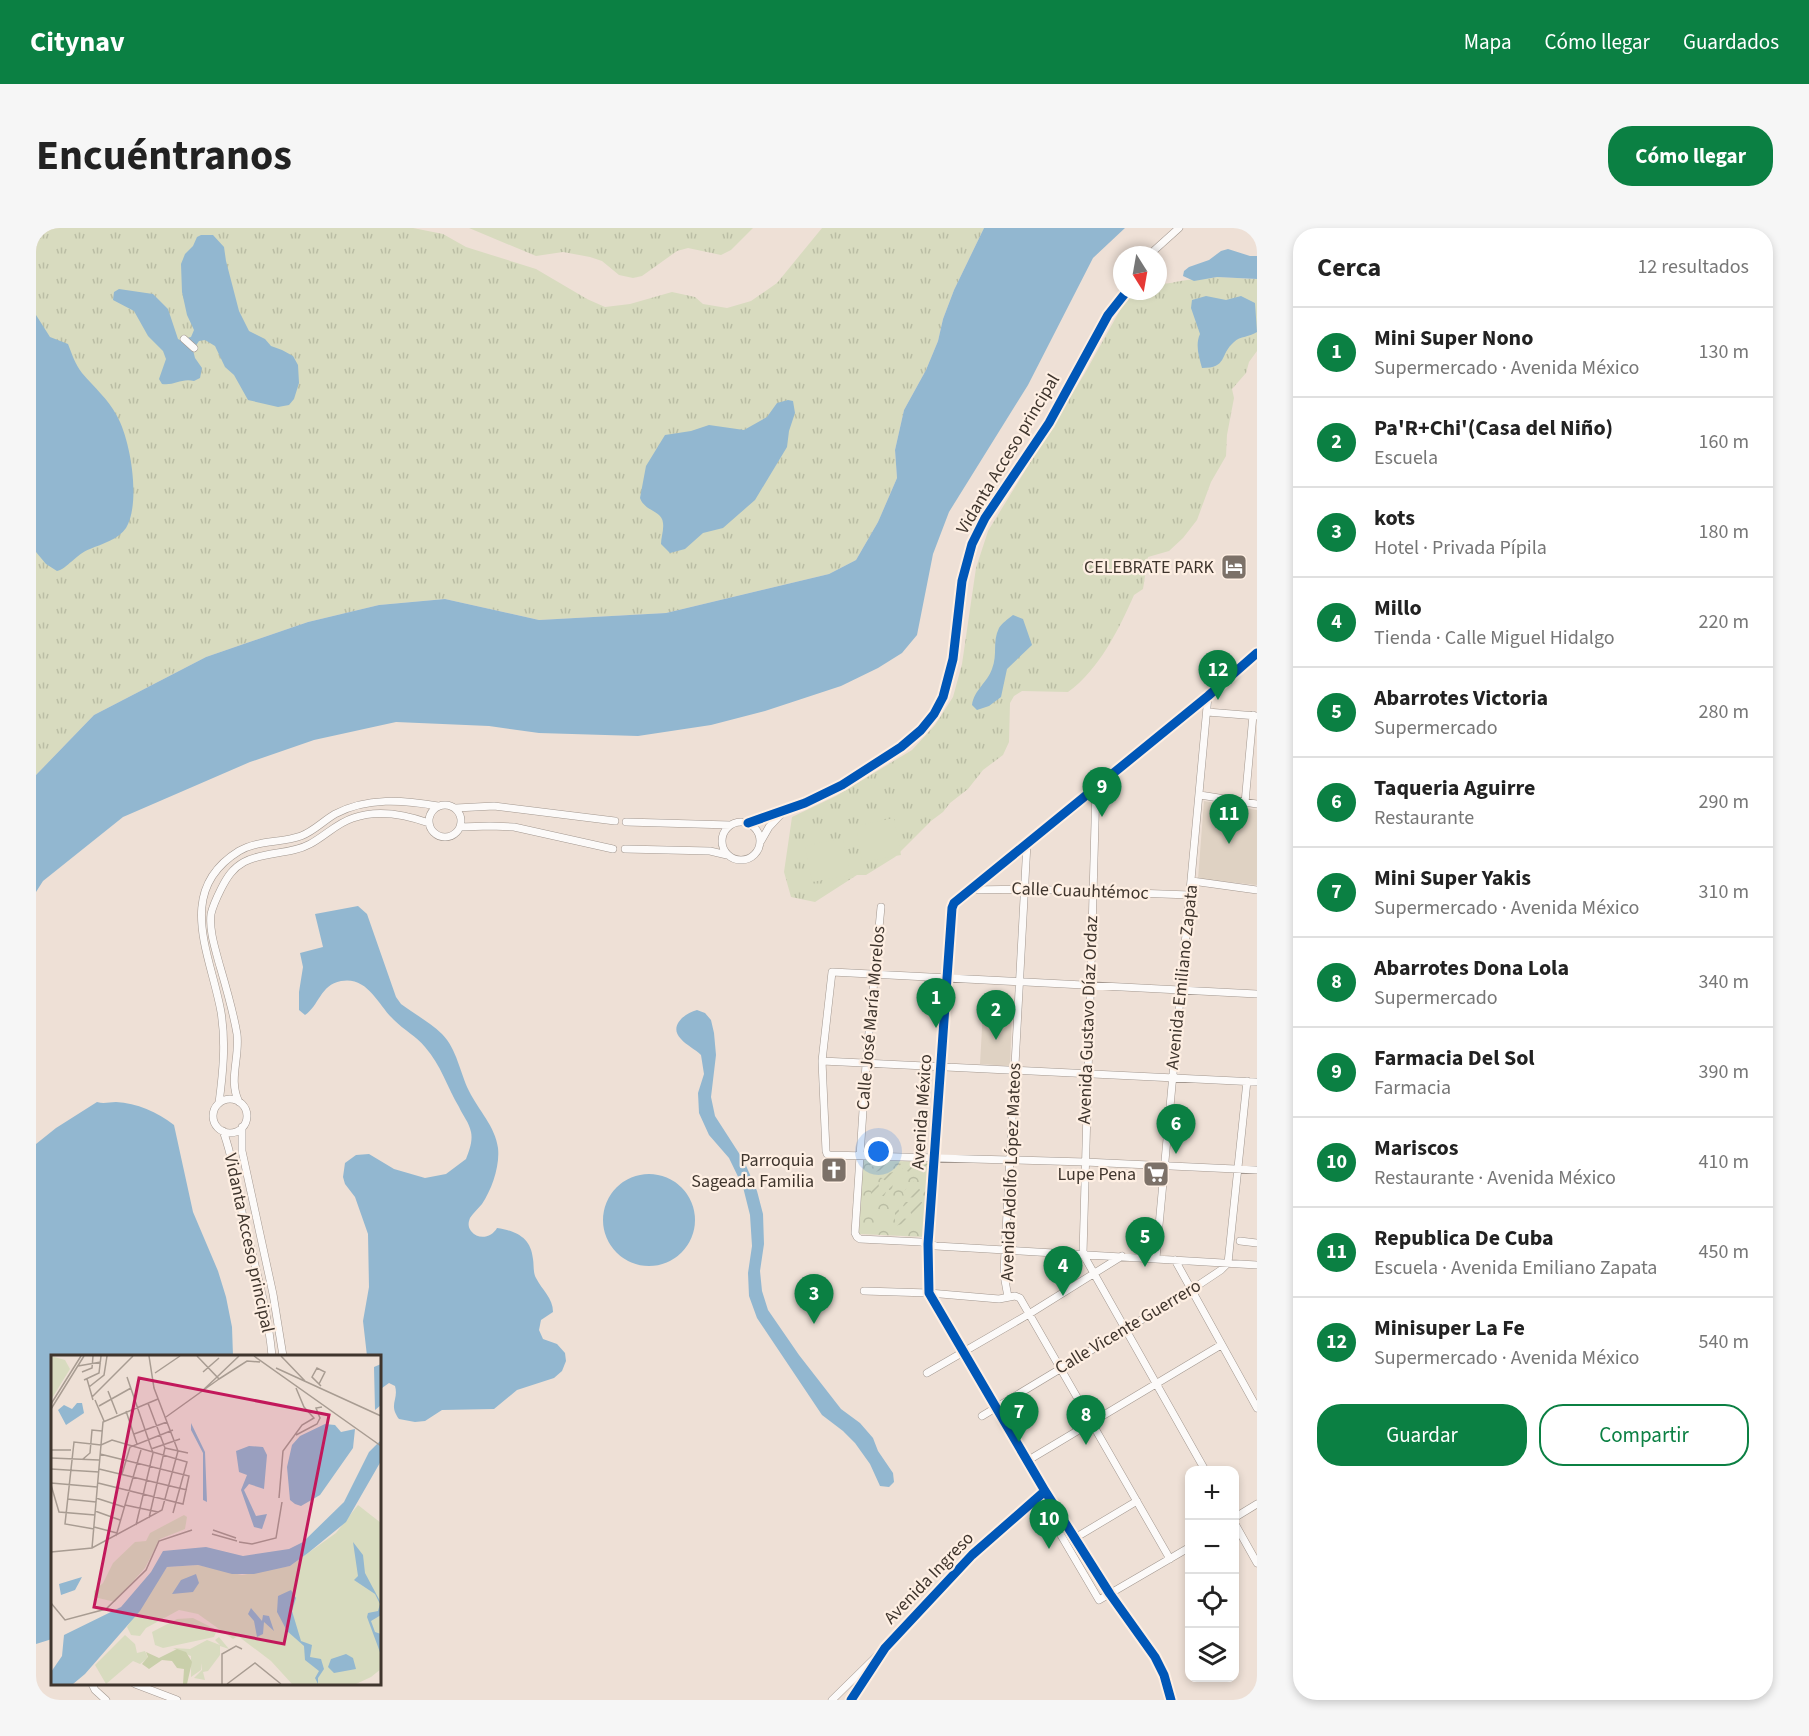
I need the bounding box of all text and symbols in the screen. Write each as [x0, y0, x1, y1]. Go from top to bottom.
text: Citynav [30, 22, 125, 62]
text: Mapa [1464, 27, 1512, 57]
text: Cómo llegar [1545, 27, 1650, 57]
text: Guardados [1683, 27, 1779, 57]
text: Encuéntranos [36, 126, 292, 186]
button: Cómo llegar [1608, 126, 1773, 186]
north arrow [1113, 246, 1167, 300]
text: Cerca [1317, 249, 1381, 286]
text: 12 resultados [1637, 253, 1749, 281]
text: Mini Super Nono [1374, 322, 1533, 354]
text: 1 [1331, 338, 1342, 366]
text: 130 m [1699, 338, 1749, 366]
text: Supermercado · Avenida México [1374, 354, 1639, 382]
street label: Vidanta Acceso principal [950, 369, 1066, 539]
text: Pa'R+Chi'(Casa del Niño) [1374, 412, 1613, 444]
text: 2 [1331, 428, 1342, 456]
text: 160 m [1699, 428, 1749, 456]
text: Escuela [1374, 444, 1438, 472]
text: kots [1374, 502, 1415, 534]
text: 3 [1331, 518, 1342, 546]
text: 180 m [1699, 518, 1749, 546]
text: Hotel · Privada Pípila [1374, 534, 1547, 562]
hotel icon: CELEBRATE PARK [1219, 552, 1249, 582]
place label: CELEBRATE PARK [1084, 555, 1215, 580]
text: Millo [1374, 592, 1422, 624]
text: 4 [1331, 608, 1342, 636]
text: 220 m [1699, 608, 1749, 636]
text: Tienda · Calle Miguel Hidalgo [1374, 624, 1615, 652]
pin: 12 [1198, 650, 1238, 700]
text: Abarrotes Victoria [1374, 682, 1548, 714]
text: 5 [1331, 698, 1342, 726]
text: 280 m [1699, 698, 1749, 726]
text: Supermercado [1374, 714, 1498, 742]
pin: 9 [1082, 768, 1122, 817]
text: Taqueria Aguirre [1374, 772, 1535, 804]
text: 6 [1331, 788, 1342, 816]
text: 290 m [1699, 788, 1749, 816]
pin: 11 [1210, 794, 1248, 844]
text: Restaurante [1374, 804, 1474, 832]
text: Mini Super Yakis [1374, 862, 1531, 894]
street label: Calle Cuauhtémoc [1011, 876, 1149, 906]
text: 7 [1331, 878, 1342, 906]
text: 310 m [1699, 878, 1749, 906]
street label: Avenida Emiliano Zapata [1160, 883, 1204, 1071]
text: Supermercado · Avenida México [1374, 894, 1639, 922]
street label: Avenida Gustavo Díaz Ordaz [1072, 915, 1104, 1125]
street label: Calle José María Morelos [851, 925, 891, 1111]
text: Abarrotes Dona Lola [1374, 952, 1569, 984]
text: 8 [1331, 968, 1342, 996]
text: 340 m [1699, 968, 1749, 996]
pin: 1 [916, 978, 956, 1028]
text: Supermercado [1374, 984, 1498, 1012]
pin: 2 [976, 990, 1016, 1040]
text: Farmacia Del Sol [1374, 1042, 1535, 1074]
street label: Avenida México [905, 1053, 939, 1171]
text: 9 [1331, 1058, 1342, 1086]
text: 390 m [1699, 1058, 1749, 1086]
street label: Avenida Adolfo López Mateos [995, 1062, 1027, 1282]
text: Farmacia [1374, 1074, 1451, 1102]
pin: 6 [1156, 1104, 1196, 1154]
text: Mariscos [1374, 1132, 1458, 1164]
your location [864, 1137, 893, 1166]
place label: Parroquia Sageada Familia [691, 1148, 814, 1194]
text: 10 [1326, 1148, 1347, 1176]
text: 410 m [1699, 1148, 1749, 1176]
street label: Vidanta Acceso principal [218, 1151, 280, 1335]
church icon: Parroquia Sageada Familia [819, 1155, 849, 1185]
supermarket icon: Lupe Pena [1141, 1159, 1171, 1189]
place label: Lupe Pena [1058, 1162, 1136, 1187]
text: Restaurante · Avenida México [1374, 1164, 1616, 1192]
pin: 5 [1126, 1218, 1164, 1267]
text: Republica De Cuba [1374, 1222, 1554, 1254]
text: 11 [1326, 1238, 1347, 1266]
text: 450 m [1699, 1238, 1749, 1266]
pin: 4 [1044, 1246, 1082, 1296]
text: Escuela · Avenida Emiliano Zapata [1374, 1254, 1657, 1282]
street label: Calle Vicente Guerrero [1050, 1273, 1206, 1381]
pin: 3 [794, 1274, 834, 1324]
text: Minisuper La Fe [1374, 1312, 1525, 1344]
text: 12 [1326, 1328, 1347, 1356]
text: 540 m [1699, 1328, 1749, 1356]
text: Supermercado · Avenida México [1374, 1344, 1639, 1372]
inset map [51, 1355, 381, 1685]
pin: 7 [1000, 1392, 1038, 1442]
pin: 8 [1066, 1396, 1106, 1445]
button: Guardar [1317, 1404, 1527, 1466]
button: Compartir [1539, 1404, 1749, 1466]
map controls [1185, 1466, 1239, 1682]
button: + [1185, 1466, 1239, 1520]
pin: 10 [1030, 1500, 1068, 1549]
button: − [1185, 1520, 1239, 1574]
street label: Avenida Ingreso [878, 1526, 980, 1630]
button: locate [1185, 1574, 1239, 1628]
button: layers [1185, 1628, 1239, 1682]

